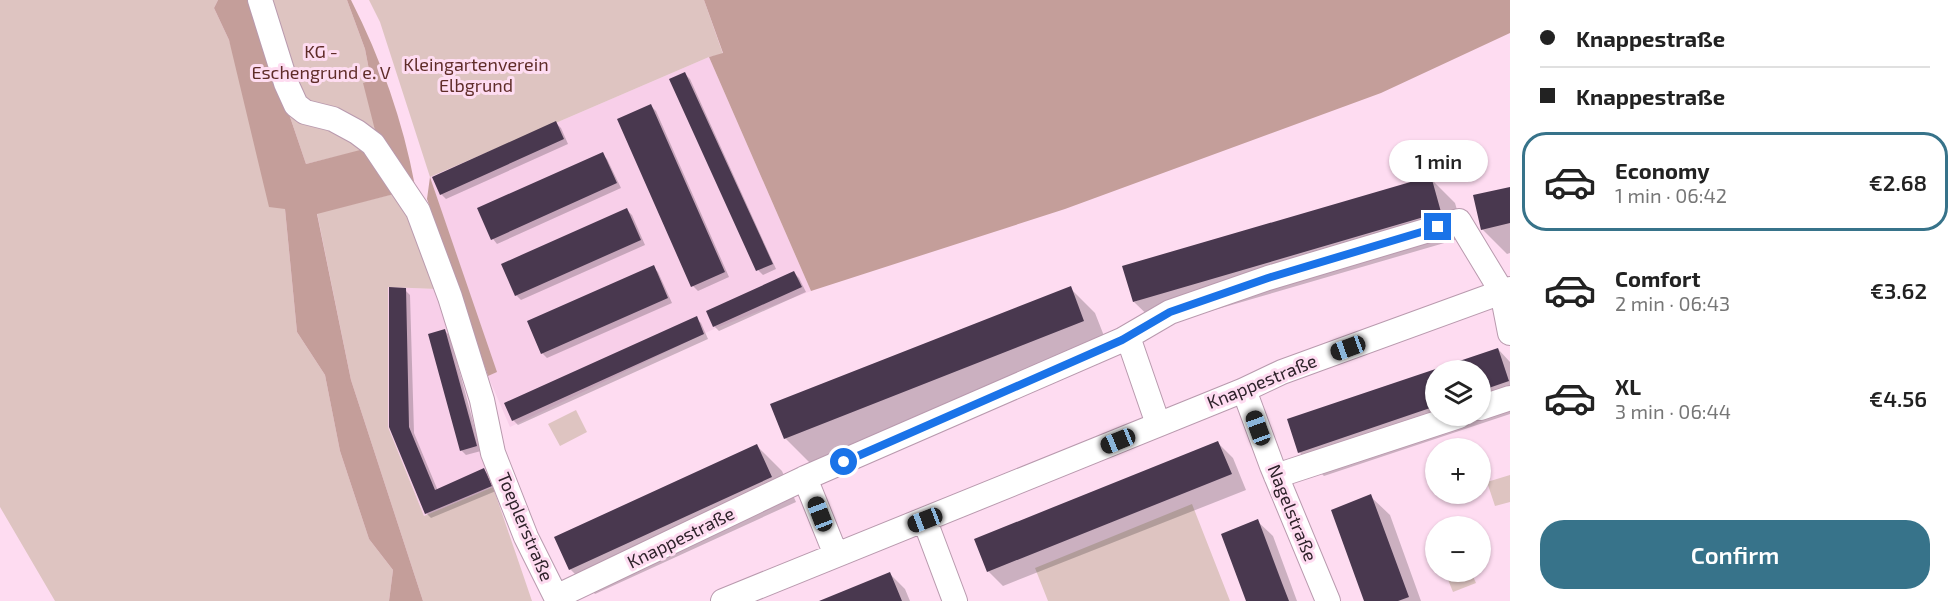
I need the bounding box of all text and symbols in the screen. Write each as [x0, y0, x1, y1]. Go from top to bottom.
text: Knappestraße [1576, 25, 1725, 51]
park label: KG - Eschengrund e. V [251, 40, 391, 83]
park label: Kleingartenverein Elbgrund [403, 53, 549, 96]
text: Knappestraße [1576, 83, 1725, 109]
callout: 1 min [1388, 140, 1488, 182]
text: 1 min [1415, 149, 1462, 173]
icon: car [1543, 155, 1597, 209]
text: Economy [1615, 157, 1710, 183]
text: €2.68 [1869, 169, 1927, 195]
text: 1 min · 06:42 [1615, 183, 1727, 207]
route end [1424, 213, 1451, 240]
icon: car [1543, 263, 1597, 317]
text: Comfort [1615, 265, 1700, 291]
text: €3.62 [1870, 277, 1927, 303]
text: 2 min · 06:43 [1615, 291, 1730, 315]
car [1328, 333, 1368, 363]
street label: Knappestraße [1204, 349, 1320, 413]
map controls [1425, 360, 1491, 582]
button: layers [1425, 360, 1491, 426]
icon: car [1543, 371, 1597, 425]
text: XL [1615, 373, 1641, 399]
text: €4.56 [1869, 385, 1927, 411]
text: 3 min · 06:44 [1615, 399, 1731, 423]
car [1243, 408, 1273, 448]
car [1098, 426, 1138, 456]
button: + [1425, 438, 1491, 504]
route start [830, 448, 857, 475]
street label: Nagelstraße [1264, 461, 1322, 564]
street label: Toeplerstraße [493, 469, 559, 584]
car [805, 494, 835, 534]
street label: Knappestraße [623, 502, 738, 573]
car [905, 505, 945, 535]
button: − [1425, 516, 1491, 582]
button: Confirm [1540, 520, 1930, 589]

